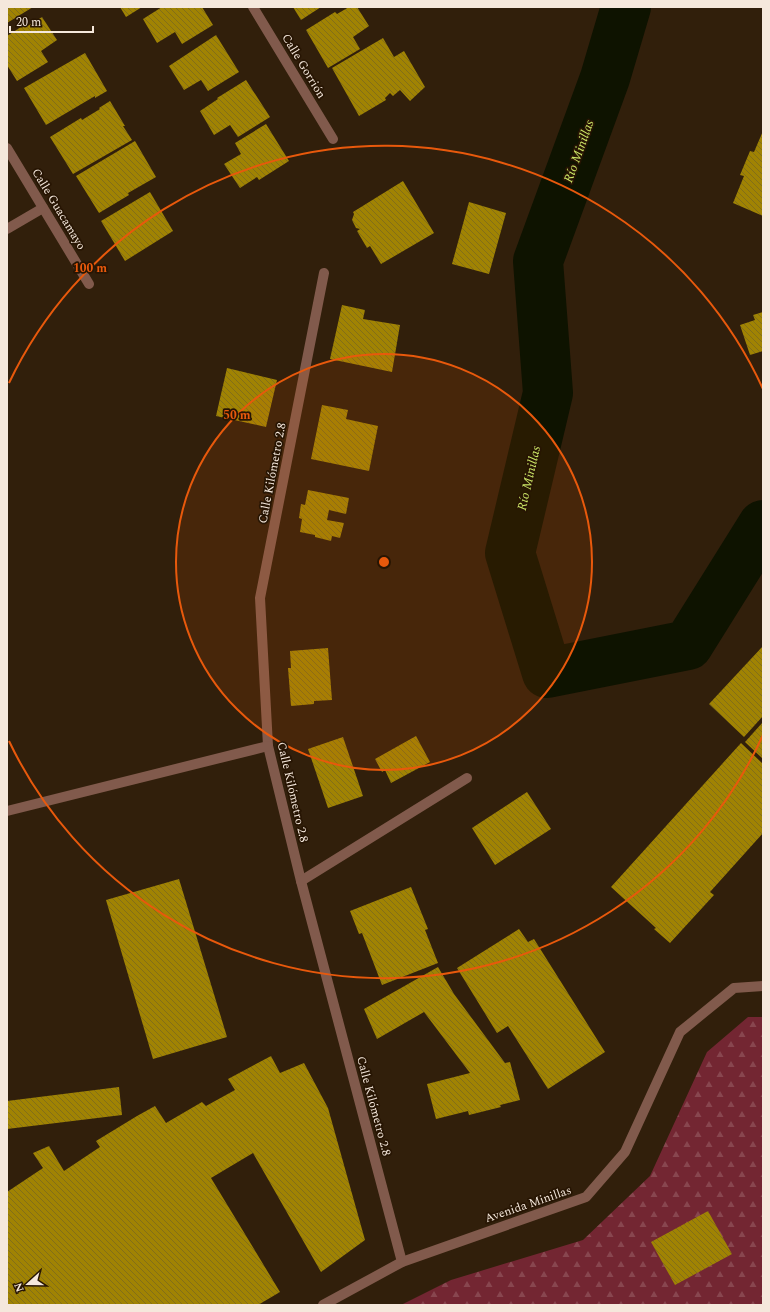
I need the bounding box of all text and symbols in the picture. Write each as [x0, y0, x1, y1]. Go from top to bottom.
scale bar [10, 8, 93, 34]
text: 20 m [16, 13, 41, 32]
street label: Calle Gorrión [277, 30, 330, 102]
water label: Río Minillas [558, 117, 600, 186]
street label: Calle Guacamayo [27, 165, 90, 254]
text: 100 m [73, 259, 107, 278]
text: 50 m [223, 406, 251, 425]
street label: Calle Kilómetro 2.8 [253, 421, 292, 525]
water label: Río Minillas [512, 444, 546, 512]
centre of rings [377, 555, 391, 569]
street label: Calle Kilómetro 2.8 [272, 740, 313, 844]
street label: Calle Kilómetro 2.8 [351, 1054, 396, 1158]
street label: Avenida Minillas [482, 1181, 574, 1228]
north arrow [8, 1264, 48, 1304]
text: N [10, 1280, 29, 1295]

